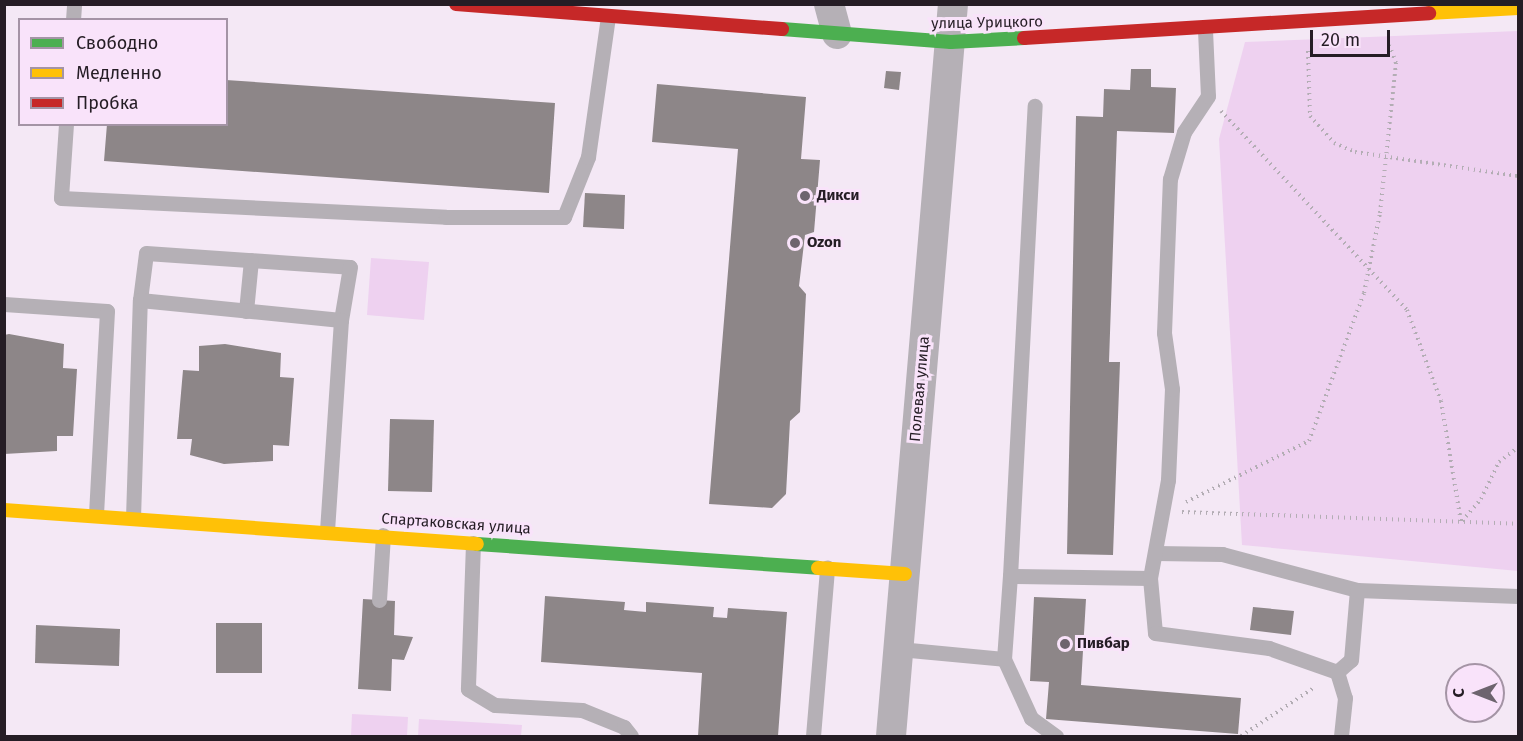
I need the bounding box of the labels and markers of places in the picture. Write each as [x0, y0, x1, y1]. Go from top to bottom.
place label: Дикси [817, 187, 859, 205]
marker: Дикси [798, 189, 812, 203]
place label: Ozon [807, 234, 841, 252]
marker: Ozon [788, 236, 802, 250]
place label: Пивбар [1077, 635, 1130, 653]
marker: Пивбар [1058, 637, 1072, 651]

